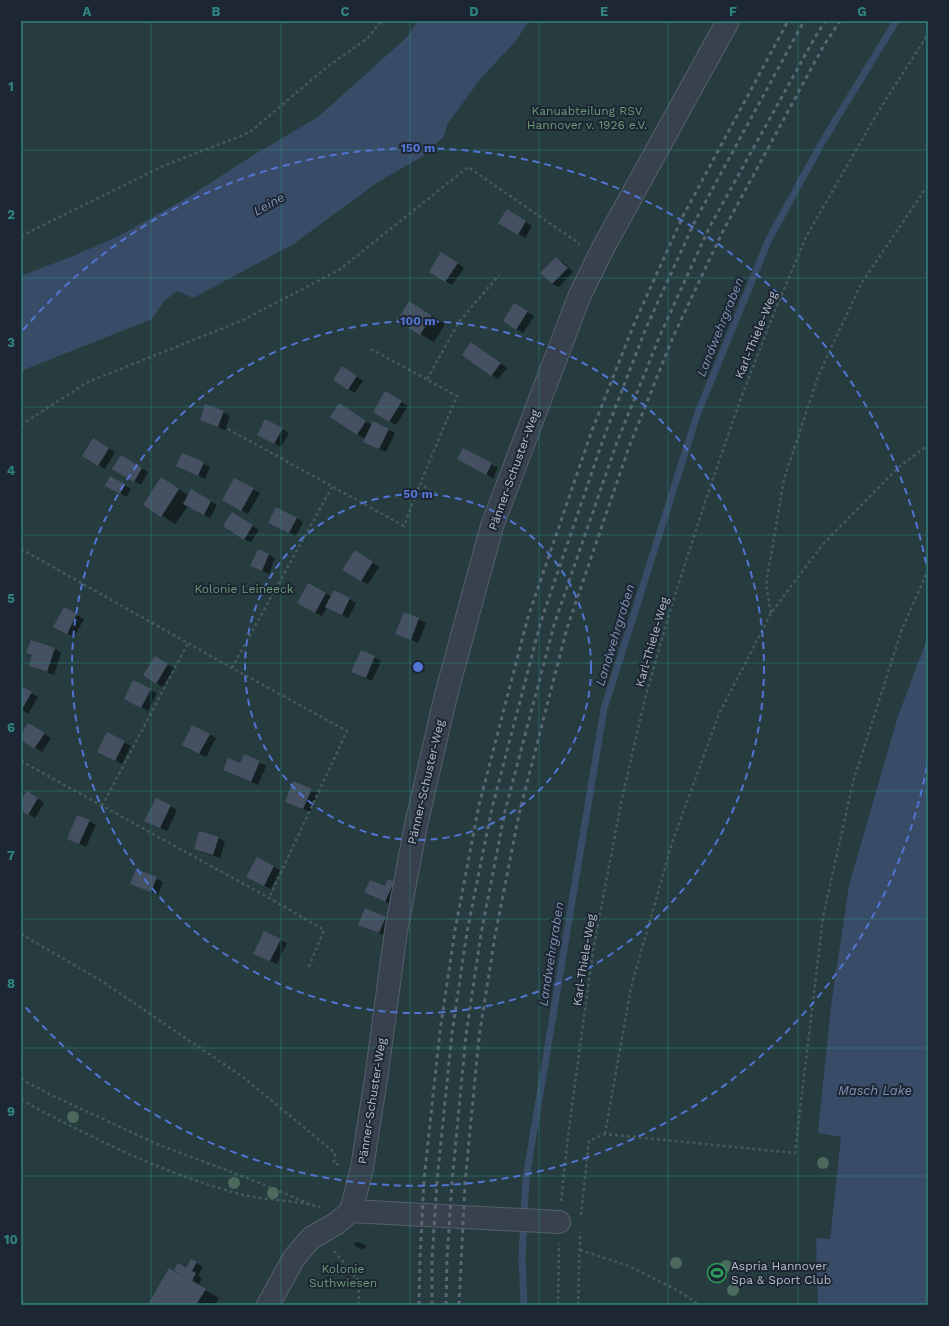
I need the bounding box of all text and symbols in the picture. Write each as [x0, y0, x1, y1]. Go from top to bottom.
text: A [83, 4, 92, 19]
text: B [212, 4, 221, 19]
text: C [341, 4, 350, 19]
text: D [469, 4, 479, 19]
text: E [600, 4, 608, 19]
text: F [729, 4, 737, 19]
text: G [857, 4, 867, 19]
text: 1 [8, 79, 14, 94]
park label: Kanuabteilung RSV Hannover v. 1926 e.V. [527, 104, 647, 132]
text: 150 m [401, 141, 435, 155]
water label: Leine [251, 189, 287, 219]
text: 2 [7, 207, 15, 222]
water label: Landwehrgraben [693, 275, 747, 379]
street label: Karl-Thiele-Weg [732, 289, 780, 381]
text: 100 m [400, 314, 436, 328]
text: 3 [7, 335, 15, 350]
street label: Pänner-Schuster-Weg [486, 407, 543, 532]
text: 4 [7, 463, 16, 478]
text: 50 m [403, 487, 433, 501]
park label: Kolonie Leineeck [195, 582, 294, 596]
water label: Landwehrgraben [592, 582, 638, 688]
text: 5 [7, 591, 15, 606]
street label: Karl-Thiele-Weg [632, 595, 672, 689]
centre of rings [411, 660, 425, 674]
street label: Pänner-Schuster-Weg [405, 718, 447, 846]
text: 6 [7, 720, 15, 735]
text: 7 [7, 848, 15, 863]
water label: Landwehrgraben [535, 901, 567, 1007]
street label: Karl-Thiele-Weg [570, 912, 598, 1007]
text: 8 [7, 976, 15, 991]
street label: Pänner-Schuster-Weg [355, 1036, 389, 1165]
water label: Masch Lake [838, 1083, 912, 1098]
text: 9 [7, 1104, 15, 1119]
text: 10 [4, 1232, 18, 1247]
place label: Aspria Hannover Spa & Sport Club [731, 1259, 831, 1287]
park label: Kolonie Suthwiesen [309, 1262, 377, 1290]
sports icon: Aspria Hannover Spa & Sport Club [706, 1262, 728, 1284]

